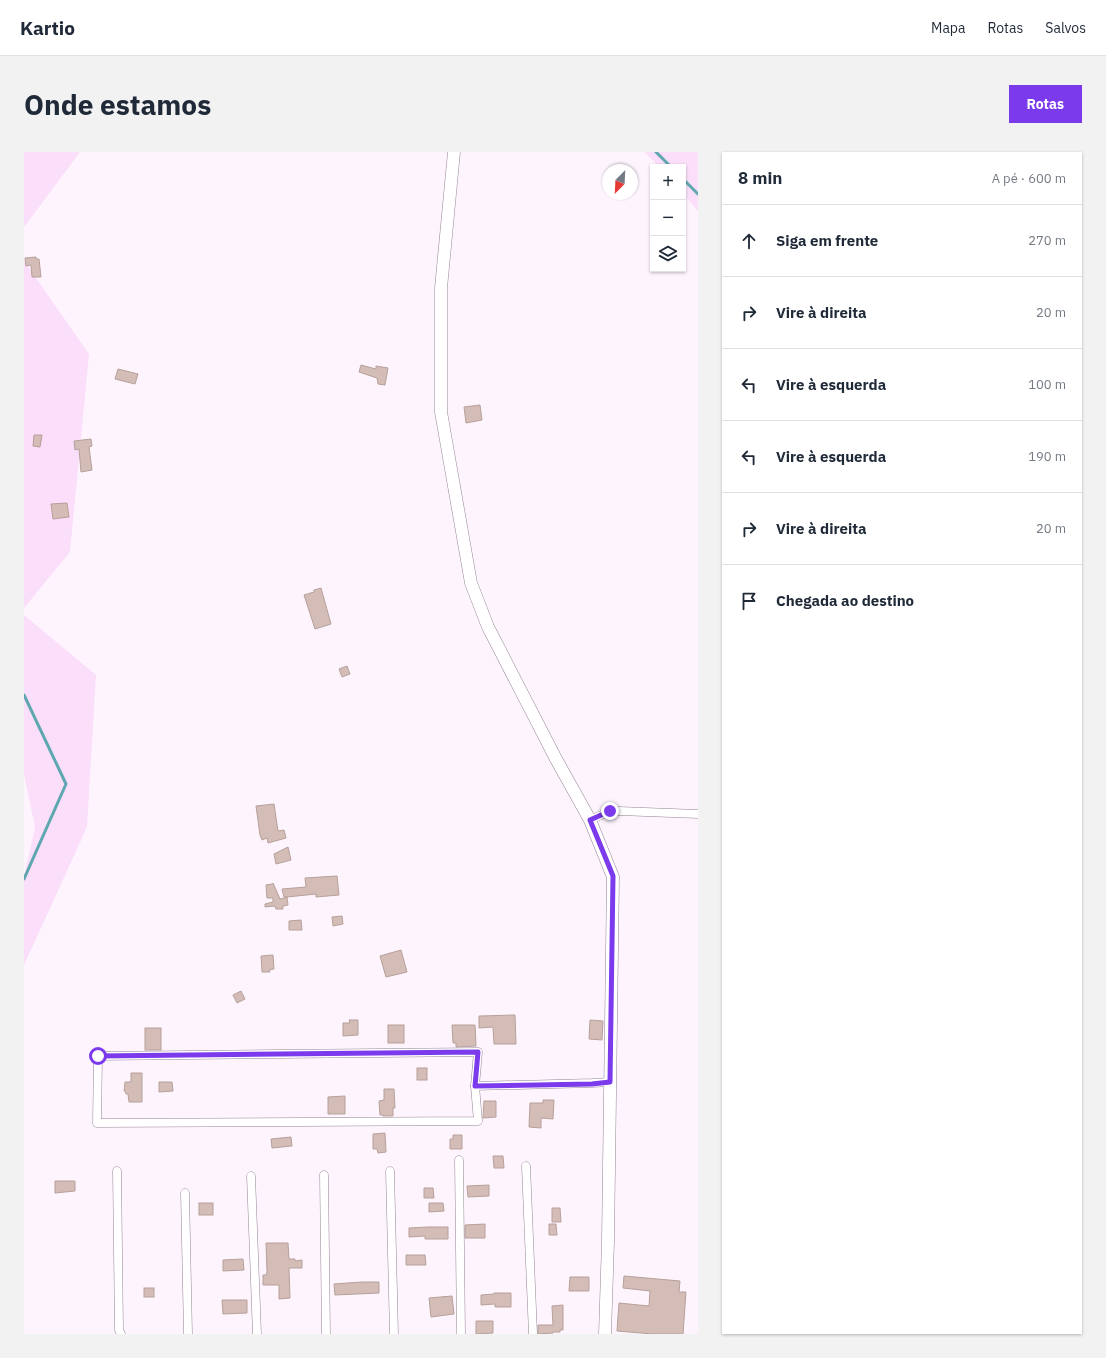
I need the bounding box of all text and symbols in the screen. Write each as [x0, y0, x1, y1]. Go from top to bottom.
text: Kartio [20, 16, 75, 40]
text: Mapa [931, 19, 965, 37]
text: Rotas [987, 19, 1023, 37]
text: Salvos [1045, 19, 1086, 37]
button: Rotas [1009, 85, 1082, 123]
text: Onde estamos [24, 86, 211, 123]
north arrow [602, 164, 638, 200]
map controls [650, 164, 686, 272]
button: + [650, 164, 686, 200]
text: 8 min [738, 167, 782, 189]
text: A pé · 600 m [992, 170, 1066, 187]
button: − [650, 200, 686, 236]
icon: ahead [738, 230, 760, 252]
text: Siga em frente [776, 231, 878, 250]
text: 270 m [1028, 232, 1066, 249]
button: layers [650, 236, 686, 272]
icon: right [738, 302, 760, 324]
text: Vire à direita [776, 303, 866, 322]
text: 20 m [1036, 304, 1066, 321]
icon: left [738, 374, 760, 396]
text: Vire à esquerda [776, 375, 886, 394]
text: 100 m [1028, 376, 1066, 393]
icon: left [738, 446, 760, 468]
text: Vire à esquerda [776, 447, 886, 466]
text: 190 m [1028, 448, 1066, 465]
icon: right [738, 518, 760, 540]
text: Vire à direita [776, 519, 866, 538]
text: 20 m [1036, 520, 1066, 537]
icon: arrive [738, 590, 760, 612]
text: Chegada ao destino [776, 591, 914, 610]
route end [601, 802, 619, 820]
route start [89, 1047, 107, 1065]

